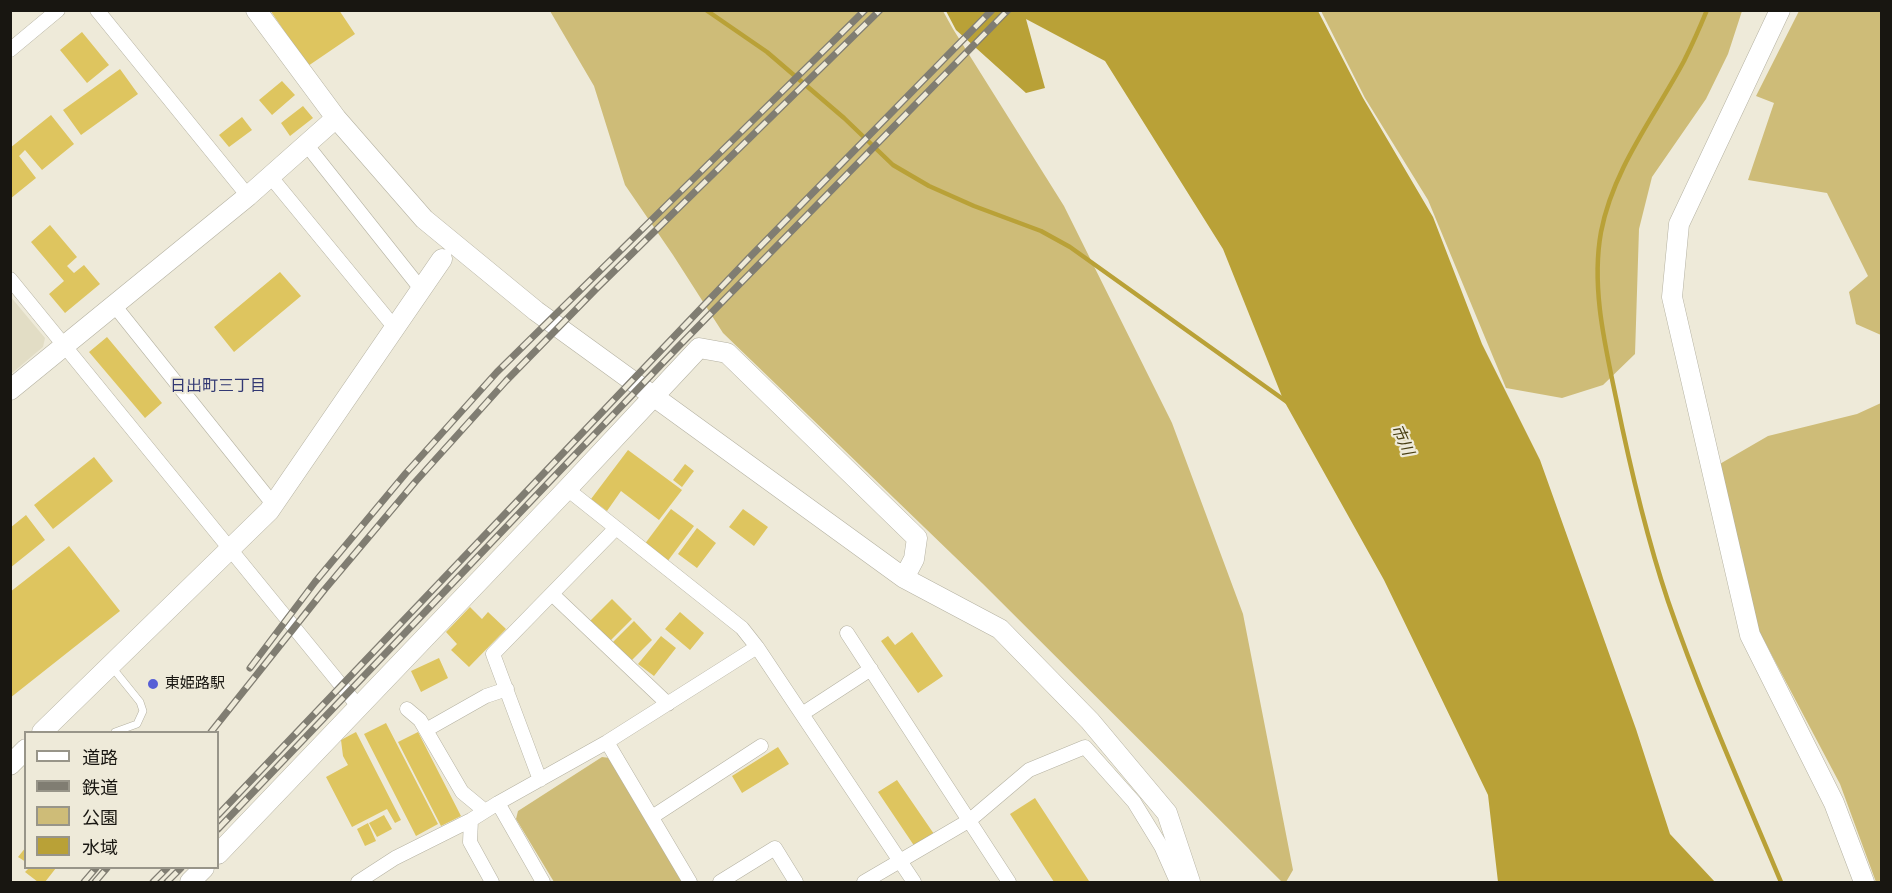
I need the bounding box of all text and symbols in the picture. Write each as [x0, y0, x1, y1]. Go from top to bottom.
district label: 日出町三丁目 [170, 376, 266, 396]
water label: 市川 [1387, 421, 1417, 459]
place label: 東姫路駅 [165, 675, 225, 693]
marker: 東姫路駅 [146, 677, 160, 691]
legend [24, 731, 219, 869]
text: 道路 [82, 747, 118, 769]
text: 鉄道 [82, 777, 118, 799]
text: 公園 [82, 807, 118, 829]
text: 水域 [82, 837, 118, 859]

